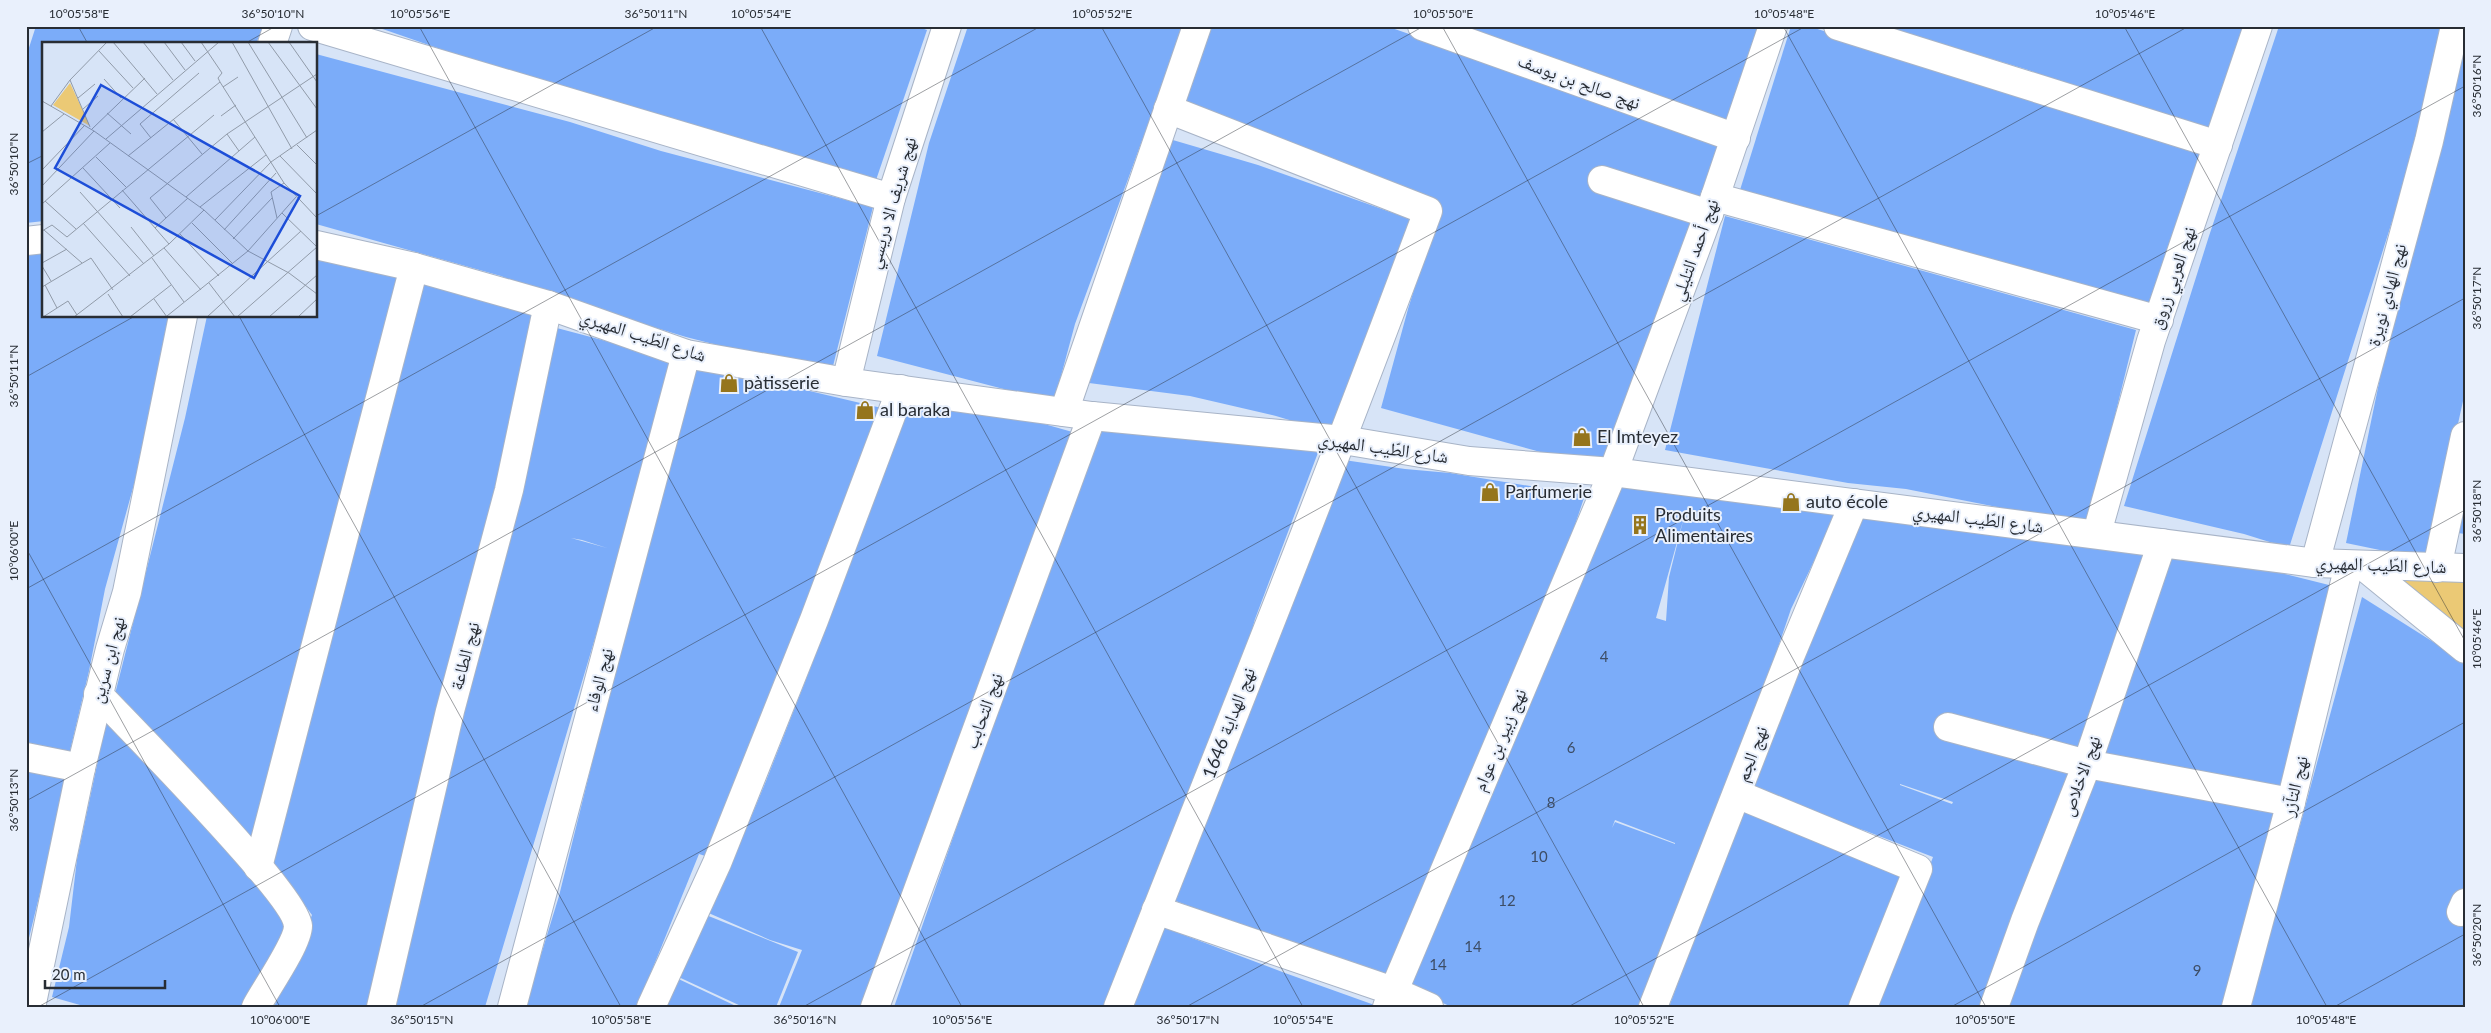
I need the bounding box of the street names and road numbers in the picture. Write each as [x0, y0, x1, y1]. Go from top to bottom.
street label: نهج صالح بن يوسف [1514, 49, 1644, 115]
street label: نهج شريف الا دريسي [862, 134, 925, 272]
street label: نهج أحمد التليلي [1665, 196, 1727, 305]
street label: نهج العربي زروق [2144, 223, 2204, 333]
street label: نهج الهادي نويرة [2362, 241, 2415, 350]
street label: شارع الطّيب المهيري [576, 304, 709, 370]
street label: شارع الطّيب المهيري [1316, 427, 1450, 472]
street label: شارع الطّيب المهيري [1911, 499, 2045, 541]
street label: شارع الطّيب المهيري [2315, 551, 2447, 582]
street label: نهج ابن سرين [85, 614, 131, 706]
street label: نهج الطاعة [444, 619, 486, 693]
street label: نهج الوفاء [579, 646, 619, 714]
street label: نهج الهداية 1646 [1197, 664, 1261, 782]
street label: نهج التحابب [959, 670, 1009, 752]
street label: نهج زبير بن عوام [1468, 685, 1532, 795]
street label: نهج الجم [1730, 723, 1774, 785]
street label: نهج الاخلاص [2055, 732, 2107, 820]
street label: نهج التآزر [2276, 753, 2314, 820]

